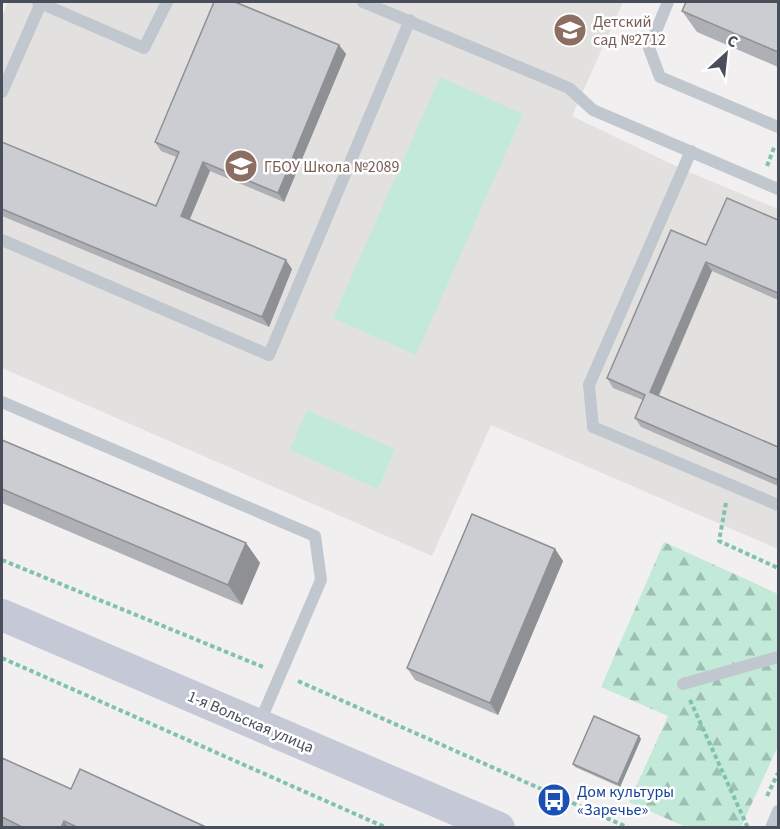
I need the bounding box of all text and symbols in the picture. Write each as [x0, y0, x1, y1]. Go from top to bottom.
place label: Детский сад №2712 [593, 11, 666, 51]
school or university icon: Детский сад №2712 [552, 12, 588, 48]
north arrow [696, 24, 756, 84]
text: С [723, 30, 741, 53]
school or university icon: ГБОУ Школа №2089 [223, 148, 259, 184]
place label: ГБОУ Школа №2089 [264, 156, 400, 178]
street label: 1-я Вольская улица [184, 685, 317, 758]
place label: Дом культуры «Заречье» [577, 781, 674, 821]
bus stop icon: Дом культуры «Заречье» [536, 782, 572, 818]

